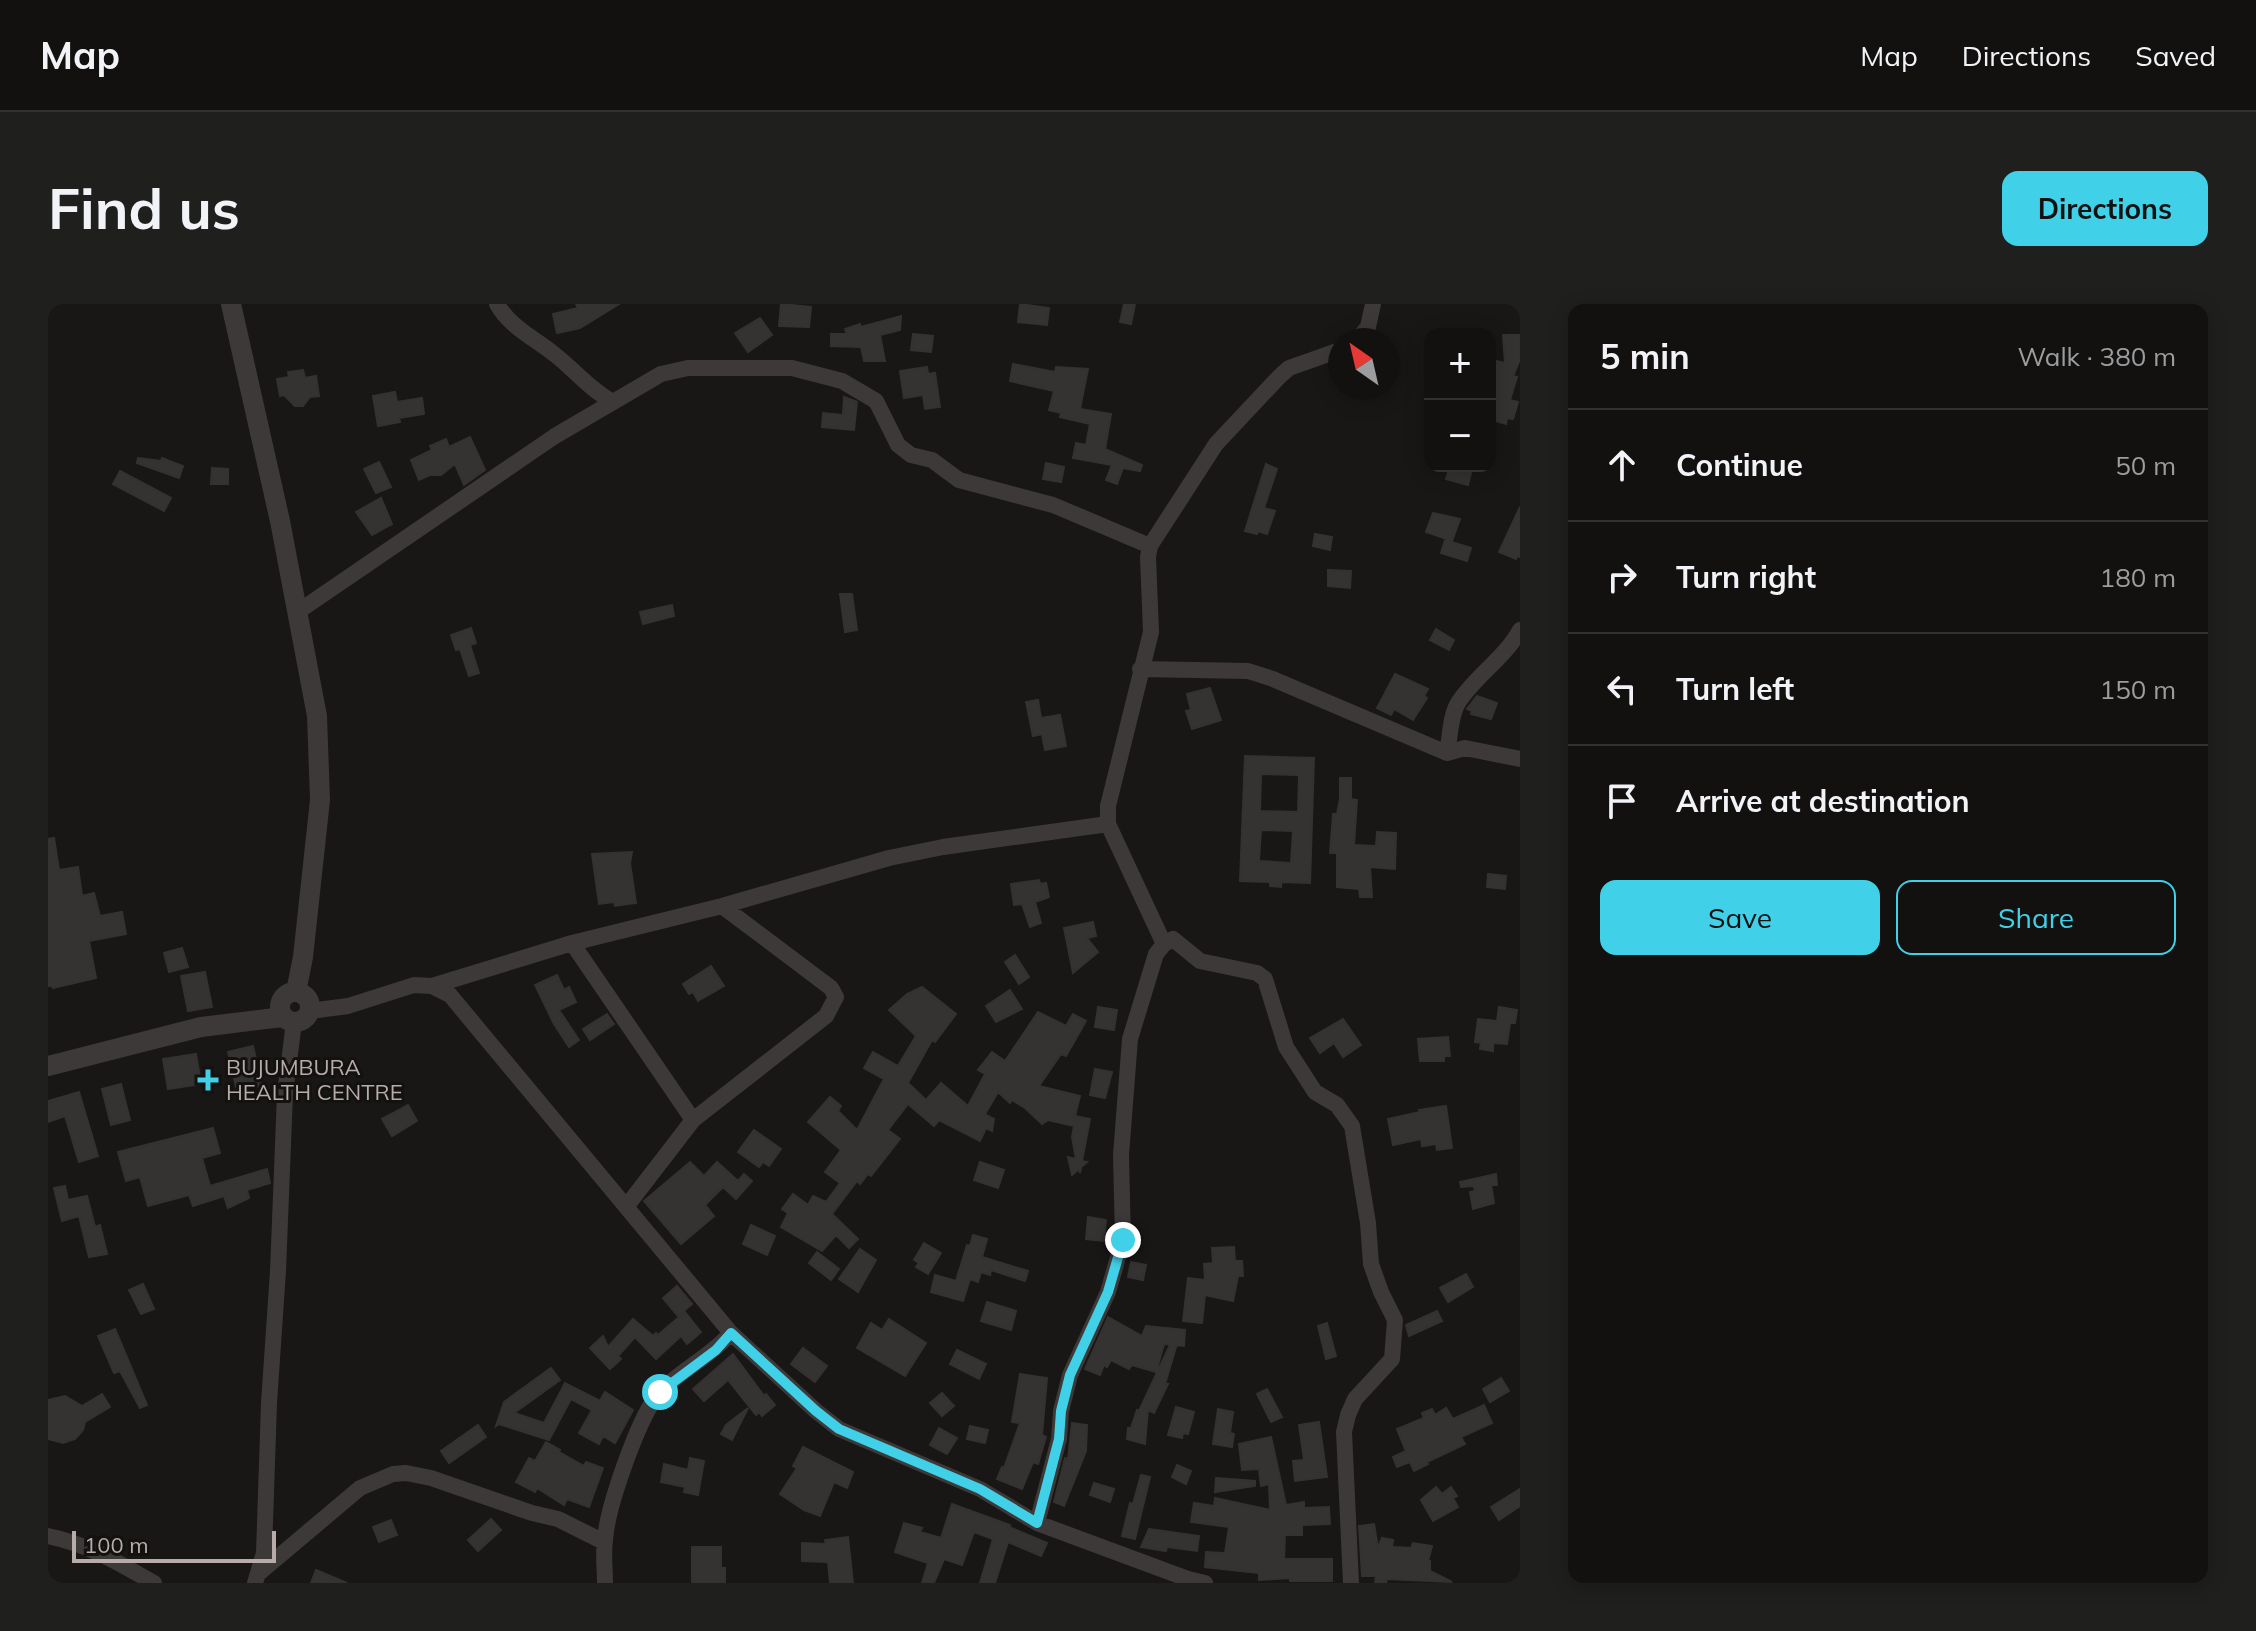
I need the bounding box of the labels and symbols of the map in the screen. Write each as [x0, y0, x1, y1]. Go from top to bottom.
north arrow [1328, 328, 1400, 400]
place label: BUJUMBURA HEALTH CENTRE [226, 1053, 403, 1106]
marker: BUJUMBURA HEALTH CENTRE [197, 1069, 219, 1091]
route end [1105, 1222, 1141, 1258]
route start [642, 1374, 678, 1410]
scale bar [72, 1527, 276, 1563]

